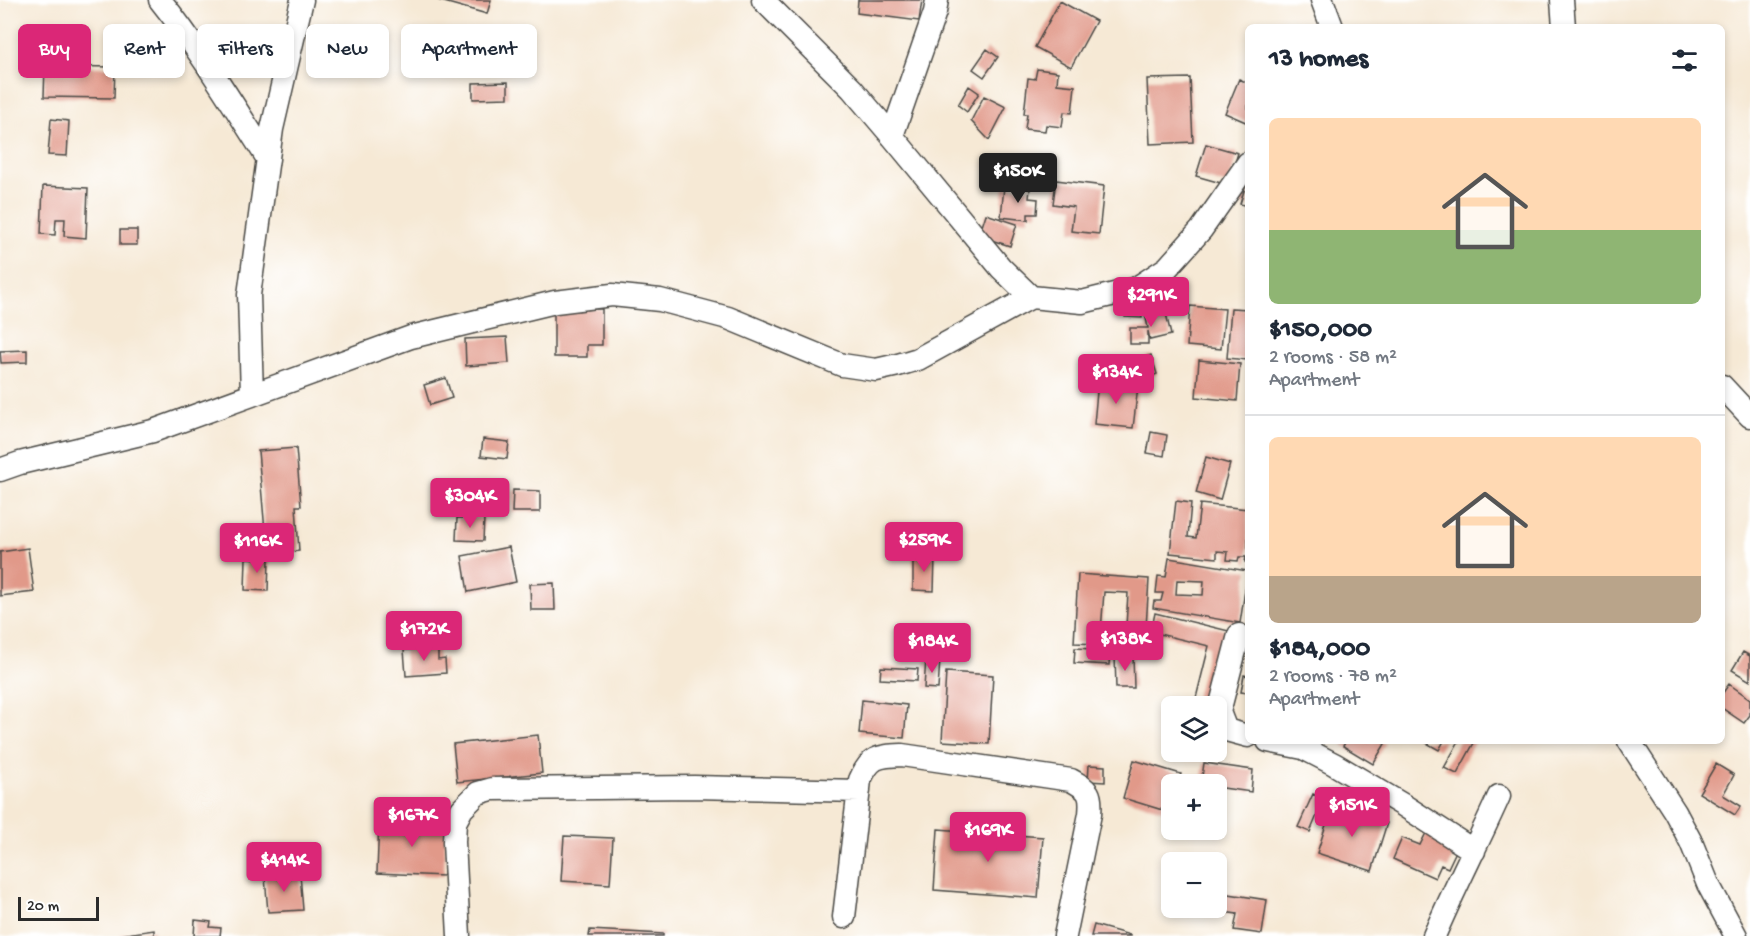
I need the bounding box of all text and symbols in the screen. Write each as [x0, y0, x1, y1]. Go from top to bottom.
chip: Buy [18, 24, 91, 78]
chip: Rent [103, 24, 185, 78]
chip: Filters [197, 24, 294, 78]
chip: New [306, 24, 389, 78]
chip: Apartment [401, 24, 537, 78]
icon: filters [1668, 44, 1701, 77]
text: 13 homes [1269, 45, 1368, 76]
pin: $150K [976, 153, 1060, 204]
icon: home [1431, 157, 1539, 265]
text: $150K [993, 161, 1043, 184]
pin: $291K [1109, 277, 1193, 328]
text: $291K [1127, 285, 1175, 308]
text: $150,000 [1269, 316, 1372, 347]
text: 2 rooms · 58 m² [1269, 347, 1397, 370]
pin: $134K [1074, 354, 1158, 405]
text: $134K [1092, 362, 1140, 385]
text: Apartment [1269, 370, 1359, 393]
icon: home [1431, 476, 1539, 584]
pin: $304K [428, 478, 512, 529]
text: $304K [444, 486, 496, 509]
pin: $259K [882, 522, 966, 573]
pin: $116K [215, 523, 299, 574]
text: $259K [899, 530, 949, 553]
text: $116K [234, 531, 280, 554]
pin: $172K [382, 611, 466, 662]
text: $172K [400, 619, 448, 642]
pin: $138K [1083, 621, 1167, 672]
pin: $184K [890, 623, 974, 674]
text: $138K [1100, 629, 1150, 652]
text: $184K [908, 631, 956, 654]
text: $184,000 [1269, 635, 1370, 666]
text: 2 rooms · 78 m² [1269, 666, 1397, 689]
text: Apartment [1269, 689, 1359, 712]
map controls [1161, 696, 1227, 918]
button: layers [1161, 696, 1227, 762]
button: + [1161, 774, 1227, 840]
pin: $151K [1310, 787, 1394, 838]
text: $151K [1329, 795, 1375, 818]
pin: $167K [370, 797, 454, 848]
text: $167K [388, 805, 436, 828]
pin: $169K [946, 812, 1030, 863]
text: $169K [964, 820, 1012, 843]
pin: $414K [242, 842, 326, 893]
text: $414K [260, 850, 308, 873]
button: − [1161, 852, 1227, 918]
scale bar [18, 894, 99, 922]
text: 20 m [27, 898, 59, 917]

